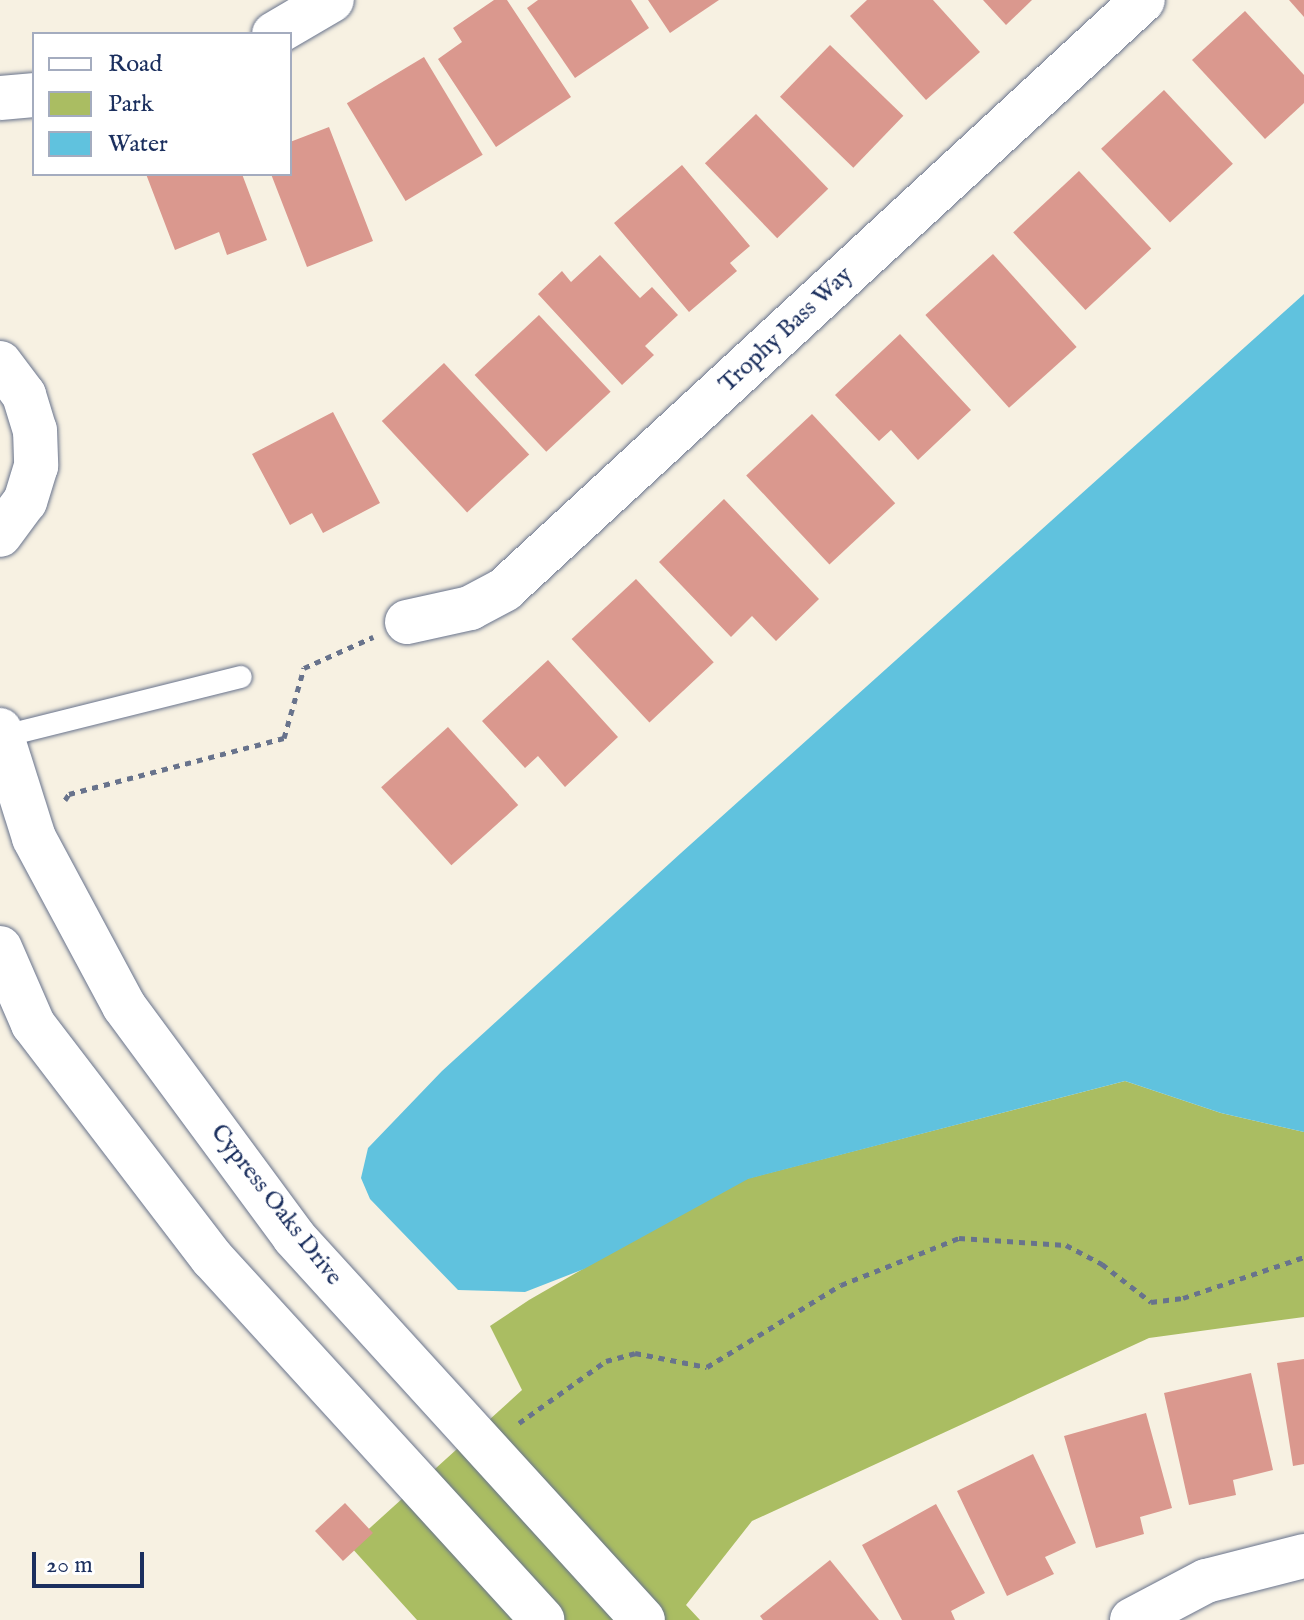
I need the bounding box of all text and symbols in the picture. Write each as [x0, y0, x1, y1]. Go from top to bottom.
legend [32, 32, 292, 176]
text: Road [108, 49, 162, 80]
text: Park [108, 89, 154, 120]
text: Water [108, 129, 168, 160]
street label: Trophy Bass Way [713, 261, 859, 399]
street label: Cypress Oaks Drive [204, 1119, 348, 1291]
scale bar [36, 1536, 148, 1586]
text: 20 m [46, 1550, 93, 1581]

